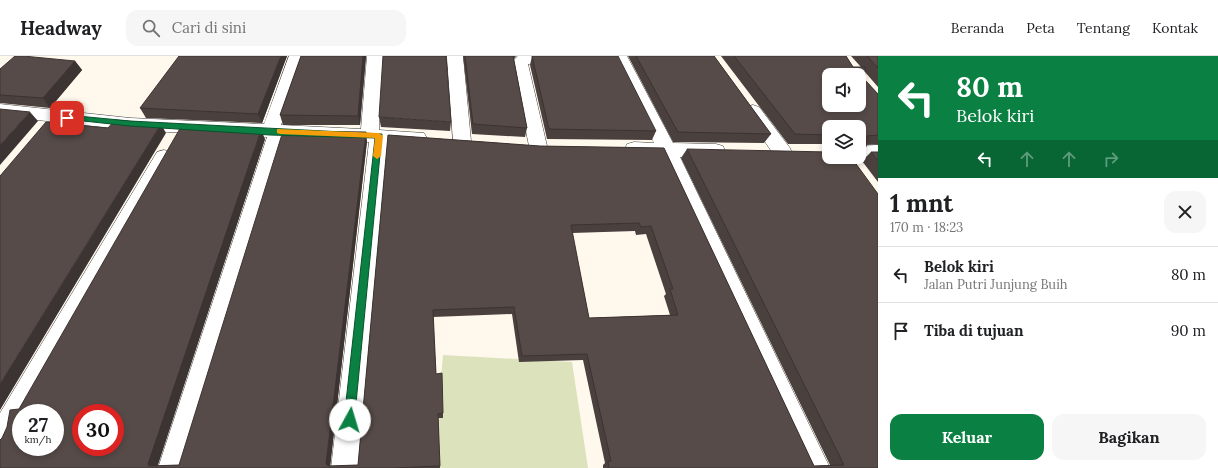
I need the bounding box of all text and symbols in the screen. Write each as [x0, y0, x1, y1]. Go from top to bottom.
search box [126, 10, 406, 46]
text: Headway [20, 16, 102, 40]
icon: search [140, 17, 162, 39]
text: Cari di sini [172, 18, 246, 37]
text: Beranda [951, 19, 1004, 37]
text: Peta [1026, 19, 1055, 37]
text: Tentang [1077, 19, 1130, 37]
text: Kontak [1152, 19, 1198, 37]
map controls [822, 68, 866, 164]
button: sound [822, 68, 866, 112]
text: 80 m [956, 69, 1023, 105]
icon: left [890, 72, 942, 124]
pin [50, 101, 84, 135]
text: Belok kiri [956, 104, 1034, 127]
icon: arrive [56, 107, 78, 129]
button: layers [822, 120, 866, 164]
icon: left [974, 148, 996, 170]
icon: ahead [1016, 148, 1038, 170]
icon: ahead [1058, 148, 1080, 170]
icon: right [1100, 148, 1122, 170]
text: 1 mnt [890, 188, 953, 219]
button: close [1164, 191, 1206, 233]
text: 170 m · 18:23 [890, 219, 963, 236]
text: Belok kiri [924, 257, 994, 276]
icon: left [890, 264, 912, 286]
text: 80 m [1171, 265, 1206, 284]
text: Jalan Putri Junjung Buih [924, 276, 1068, 293]
icon: arrive [890, 320, 912, 342]
text: Tiba di tujuan [924, 321, 1023, 340]
text: 90 m [1171, 321, 1206, 340]
position arrow [329, 399, 371, 441]
speed limit sign: 30 [72, 404, 124, 456]
text: 27 [28, 412, 48, 437]
button: Keluar [890, 414, 1044, 460]
button: Bagikan [1052, 414, 1206, 460]
text: km/h [24, 433, 52, 446]

